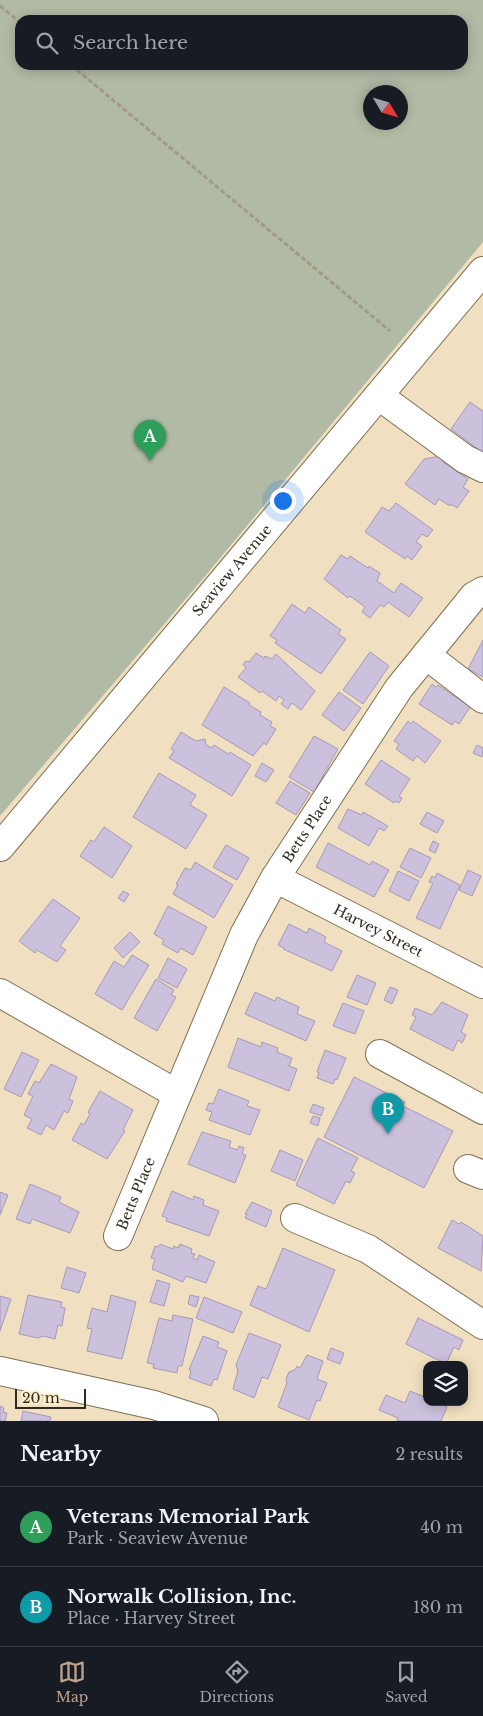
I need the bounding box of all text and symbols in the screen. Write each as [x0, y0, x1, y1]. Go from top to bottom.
search box [15, 15, 468, 70]
icon: search [33, 29, 61, 57]
text: Search here [73, 31, 188, 54]
north arrow [363, 85, 408, 130]
pin: A [134, 420, 166, 461]
your location [270, 488, 296, 514]
street label: Seaview Avenue [188, 521, 276, 620]
street label: Betts Place [278, 791, 336, 866]
street label: Harvey Street [331, 900, 427, 961]
pin: B [372, 1093, 404, 1134]
street label: Betts Place [113, 1154, 159, 1233]
map controls [423, 1361, 468, 1406]
button: layers [423, 1361, 468, 1406]
scale bar [15, 1386, 86, 1409]
text: 20 m [22, 1389, 60, 1407]
text: Nearby [20, 1441, 101, 1467]
text: 2 results [395, 1444, 463, 1464]
text: Veterans Memorial Park [67, 1505, 310, 1528]
text: A [30, 1517, 42, 1537]
text: 40 m [420, 1517, 463, 1537]
text: Park · Seaview Avenue [67, 1528, 248, 1548]
text: Norwalk Collision, Inc. [67, 1585, 296, 1608]
text: B [30, 1597, 42, 1617]
text: 180 m [413, 1597, 463, 1617]
text: Place · Harvey Street [67, 1608, 236, 1628]
tab: Map [56, 1658, 88, 1706]
tab: Directions [199, 1658, 274, 1706]
tab: Saved [385, 1658, 427, 1706]

